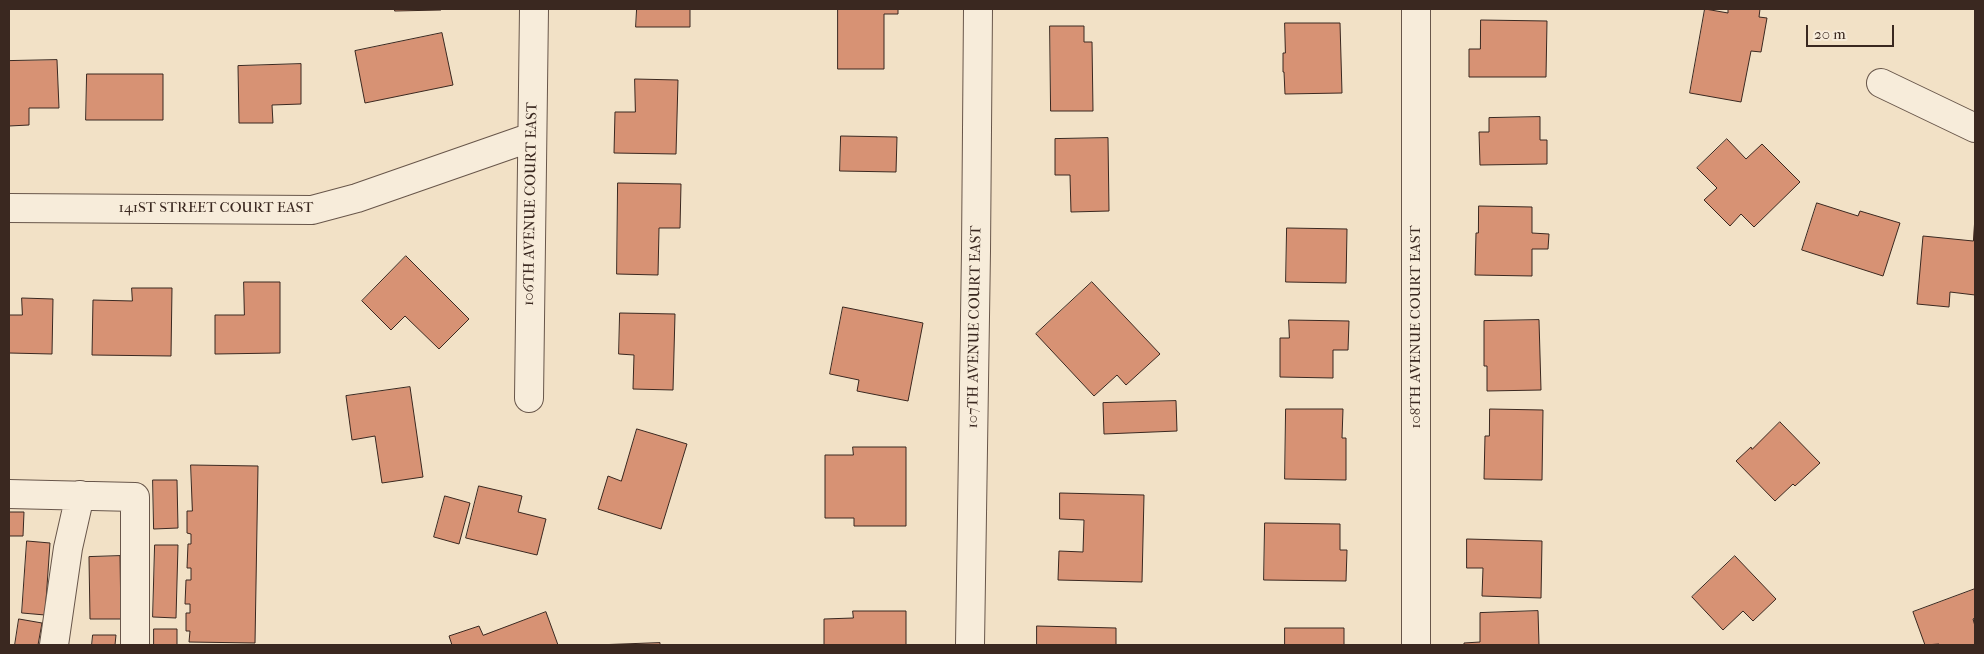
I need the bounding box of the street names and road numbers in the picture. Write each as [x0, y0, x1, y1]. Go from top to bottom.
street label: 106TH AVENUE COURT EAST [520, 102, 542, 306]
street label: 141ST STREET COURT EAST [119, 199, 313, 217]
street label: 107TH AVENUE COURT EAST [964, 225, 986, 429]
street label: 108TH AVENUE COURT EAST [1407, 225, 1425, 429]

